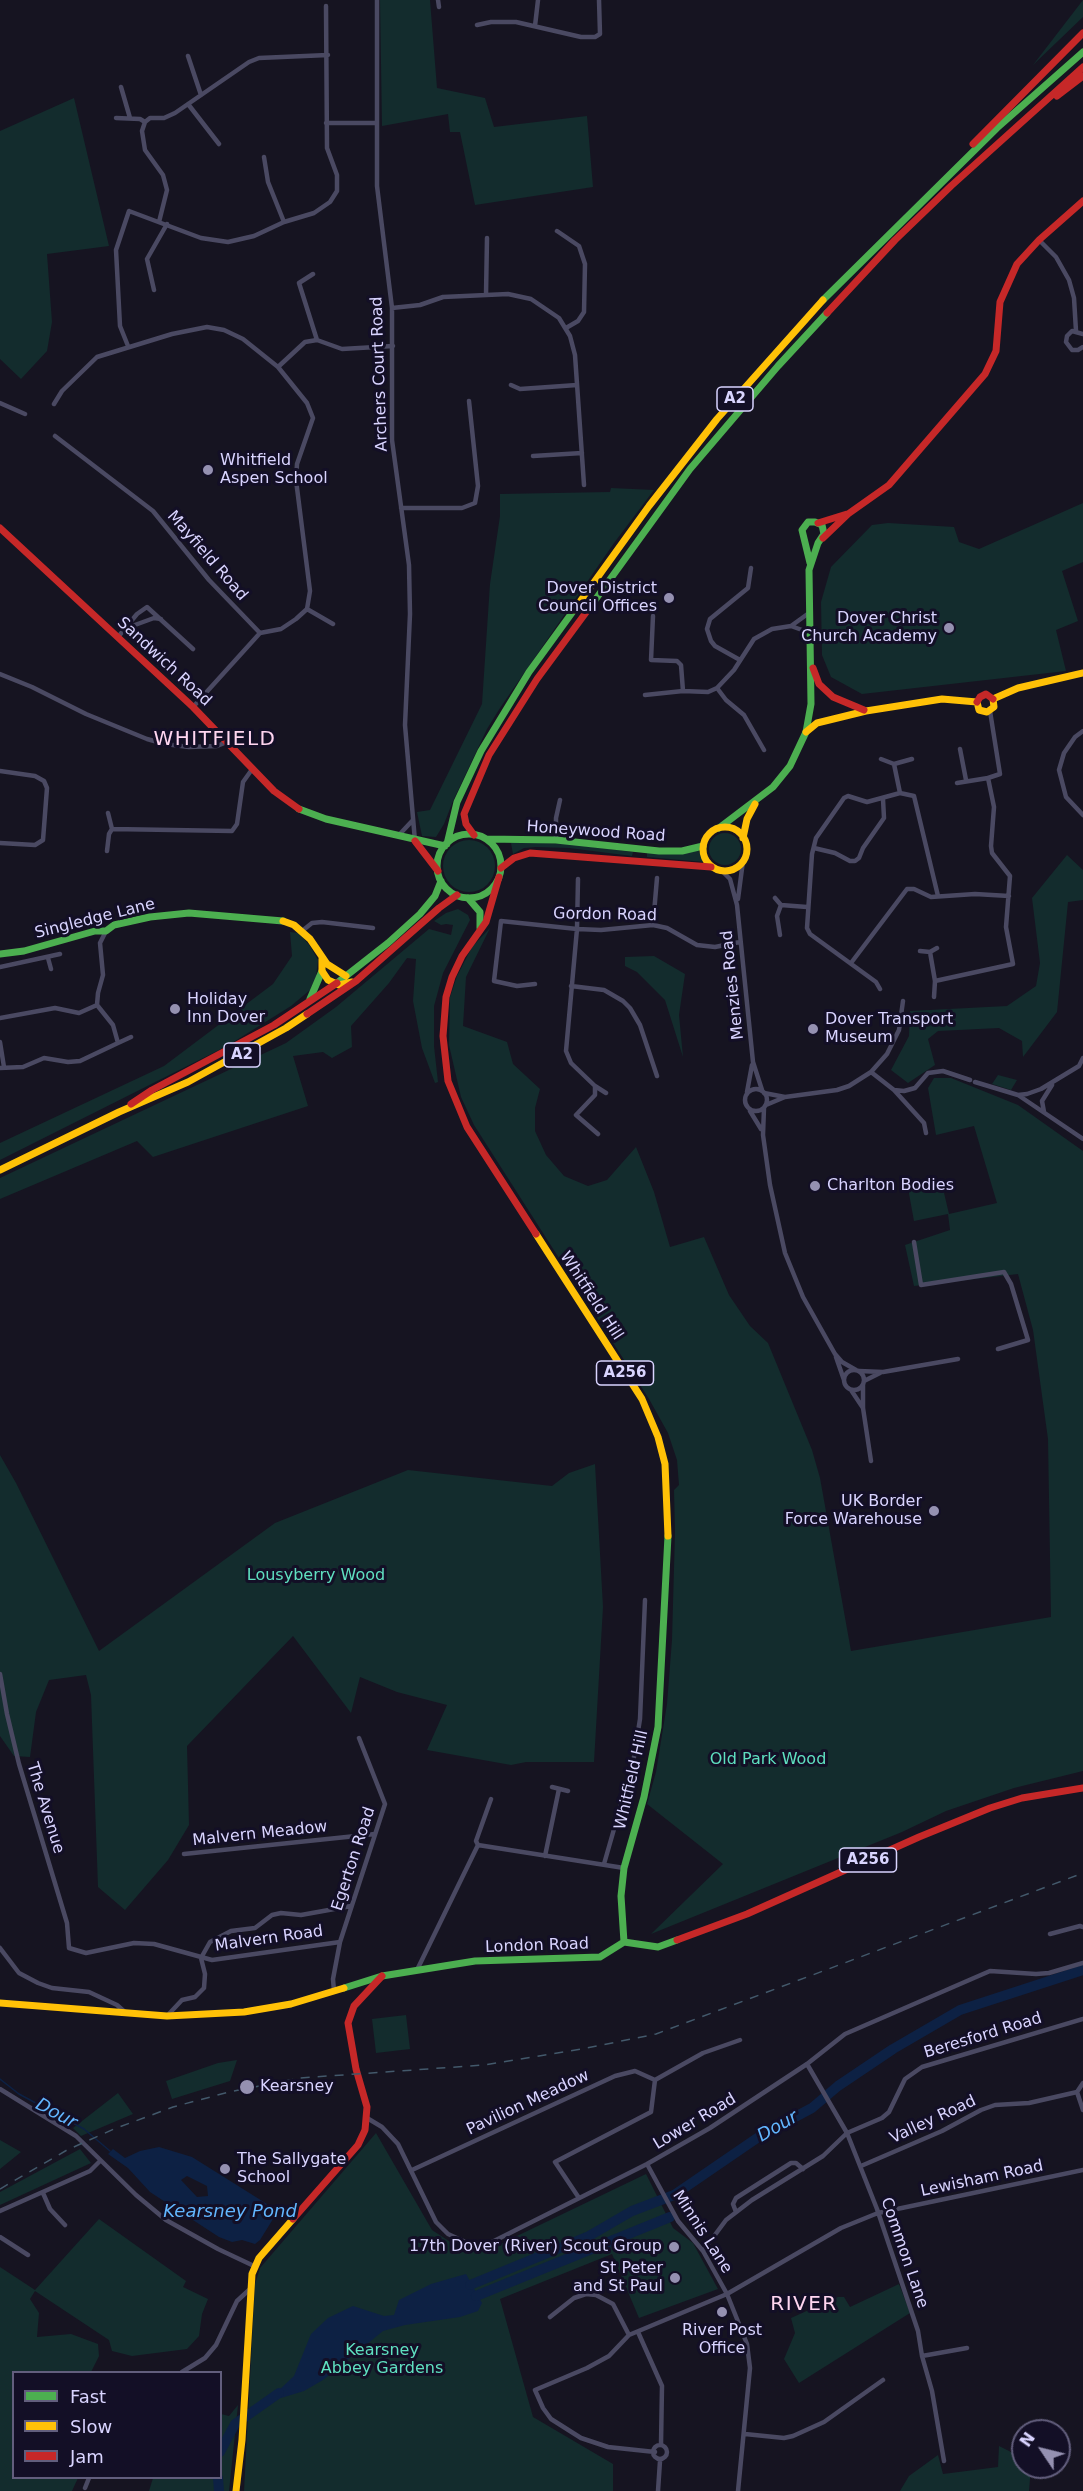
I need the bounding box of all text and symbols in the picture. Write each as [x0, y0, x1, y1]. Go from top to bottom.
street label: Archers Court Road [368, 296, 392, 452]
road number: A2 [717, 387, 753, 411]
place label: Whitfield Aspen School [220, 451, 328, 489]
marker: Whitfield Aspen School [201, 463, 215, 477]
street label: Mayfield Road [163, 507, 251, 605]
place label: Dover District Council Offices [538, 579, 657, 617]
marker: Dover District Council Offices [662, 591, 676, 605]
place label: Dover Christ Church Academy [801, 609, 937, 647]
street label: Sandwich Road [113, 613, 215, 711]
marker: Dover Christ Church Academy [942, 621, 956, 635]
district label: WHITFIELD [153, 728, 277, 752]
street label: Honeywood Road [526, 818, 666, 846]
street label: Singledge Lane [33, 895, 157, 943]
street label: Gordon Road [553, 904, 657, 926]
street label: Menzies Road [718, 929, 748, 1041]
place label: Holiday Inn Dover [187, 990, 265, 1028]
marker: Holiday Inn Dover [168, 1002, 182, 1016]
place label: Dover Transport Museum [825, 1010, 953, 1048]
marker: Dover Transport Museum [806, 1022, 820, 1036]
road number: A2 [224, 1043, 260, 1067]
place label: Charlton Bodies [827, 1176, 954, 1196]
marker: Charlton Bodies [808, 1179, 822, 1193]
street label: Whitfield Hill [555, 1248, 627, 1344]
road number: A256 [596, 1361, 654, 1385]
place label: UK Border Force Warehouse [785, 1492, 922, 1530]
marker: UK Border Force Warehouse [927, 1504, 941, 1518]
park label: Lousyberry Wood [247, 1566, 385, 1586]
street label: Whitfield Hill [611, 1728, 653, 1832]
park label: Old Park Wood [710, 1750, 826, 1770]
street label: The Avenue [22, 1760, 68, 1856]
street label: Egerton Road [328, 1805, 380, 1913]
street label: Malvern Meadow [192, 1817, 328, 1851]
road number: A256 [840, 1848, 896, 1872]
street label: Malvern Road [214, 1922, 324, 1956]
street label: London Road [485, 1935, 589, 1957]
street label: Beresford Road [922, 2009, 1044, 2063]
street label: Pavilion Meadow [464, 2066, 592, 2140]
place label: Kearsney [260, 2077, 334, 2097]
marker: Kearsney [238, 2078, 256, 2096]
street label: Lower Road [650, 2090, 740, 2154]
street label: Valley Road [887, 2092, 979, 2148]
water label: Dour [32, 2094, 80, 2134]
water label: Dour [754, 2107, 802, 2147]
place label: The Sallygate School [237, 2150, 346, 2188]
street label: Lewisham Road [919, 2157, 1045, 2201]
marker: The Sallygate School [218, 2162, 232, 2176]
street label: Minnis Lane [668, 2187, 736, 2277]
street label: Common Lane [876, 2195, 932, 2311]
water label: Kearsney Pond [163, 2201, 297, 2223]
place label: 17th Dover (River) Scout Group [409, 2237, 662, 2257]
marker: 17th Dover (River) Scout Group [667, 2240, 681, 2254]
place label: St Peter and St Paul [573, 2259, 663, 2297]
marker: St Peter and St Paul [668, 2271, 682, 2285]
district label: RIVER [770, 2293, 838, 2317]
marker: River Post Office [715, 2305, 729, 2319]
place label: River Post Office [682, 2321, 762, 2359]
park label: Kearsney Abbey Gardens [321, 2341, 443, 2379]
legend [12, 2371, 222, 2479]
text: Fast [70, 2386, 106, 2407]
text: Slow [70, 2416, 112, 2437]
north arrow [1011, 2419, 1071, 2479]
text: N [1016, 2429, 1039, 2450]
text: Jam [70, 2446, 104, 2467]

